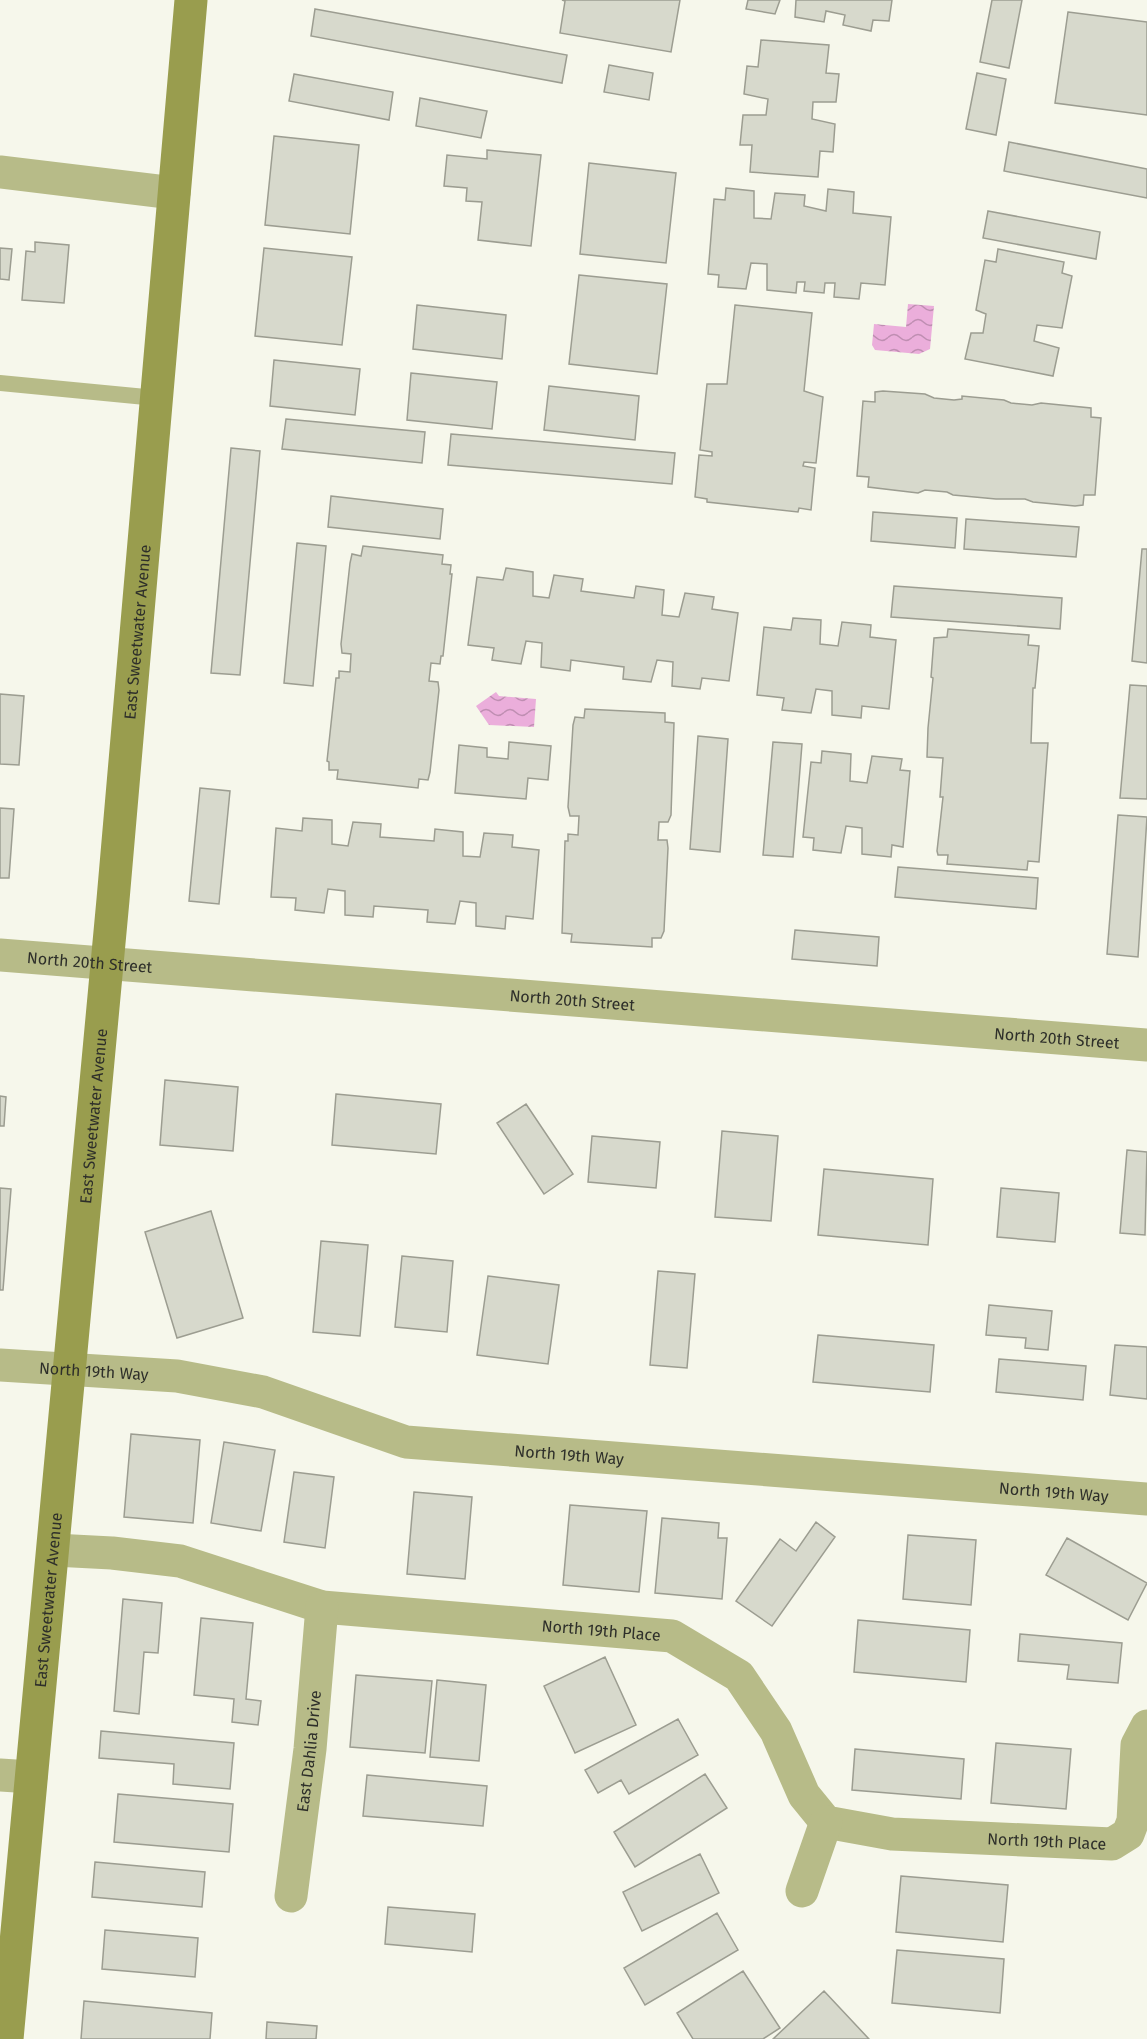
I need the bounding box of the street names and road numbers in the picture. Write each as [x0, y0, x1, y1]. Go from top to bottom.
street label: East Sweetwater Avenue [120, 544, 155, 720]
street label: North 20th Street [26, 948, 153, 977]
street label: North 20th Street [509, 986, 636, 1015]
street label: North 20th Street [993, 1024, 1120, 1053]
street label: East Sweetwater Avenue [76, 1028, 111, 1205]
street label: North 19th Way [38, 1358, 149, 1384]
street label: North 19th Way [514, 1441, 625, 1469]
street label: North 19th Way [998, 1479, 1109, 1506]
street label: East Sweetwater Avenue [31, 1512, 66, 1688]
street label: North 19th Place [541, 1616, 661, 1645]
street label: East Dahlia Drive [293, 1689, 325, 1813]
street label: North 19th Place [987, 1829, 1107, 1854]

